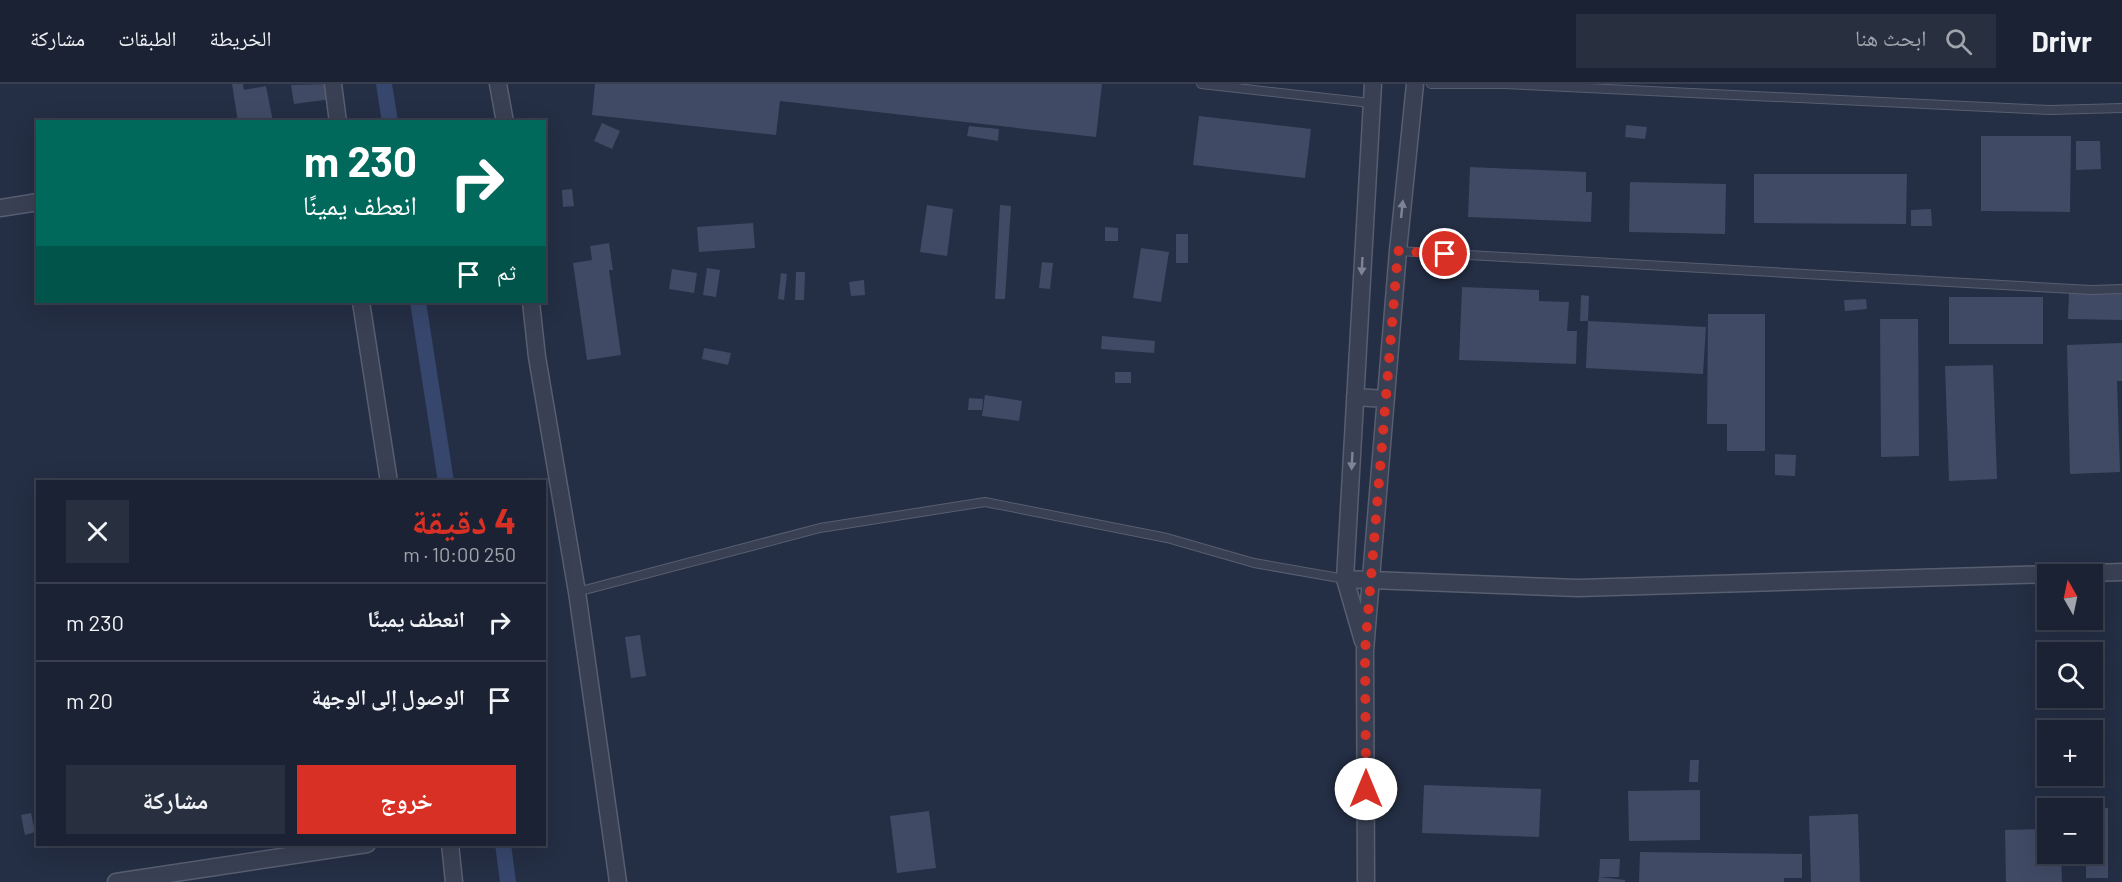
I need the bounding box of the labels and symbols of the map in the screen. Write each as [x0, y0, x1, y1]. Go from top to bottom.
one-way arrow [1397, 200, 1407, 219]
pin [1419, 228, 1470, 279]
one-way arrow [1358, 257, 1367, 276]
one-way arrow [1347, 451, 1356, 470]
north arrow [2037, 564, 2103, 630]
position arrow [1334, 757, 1398, 821]

